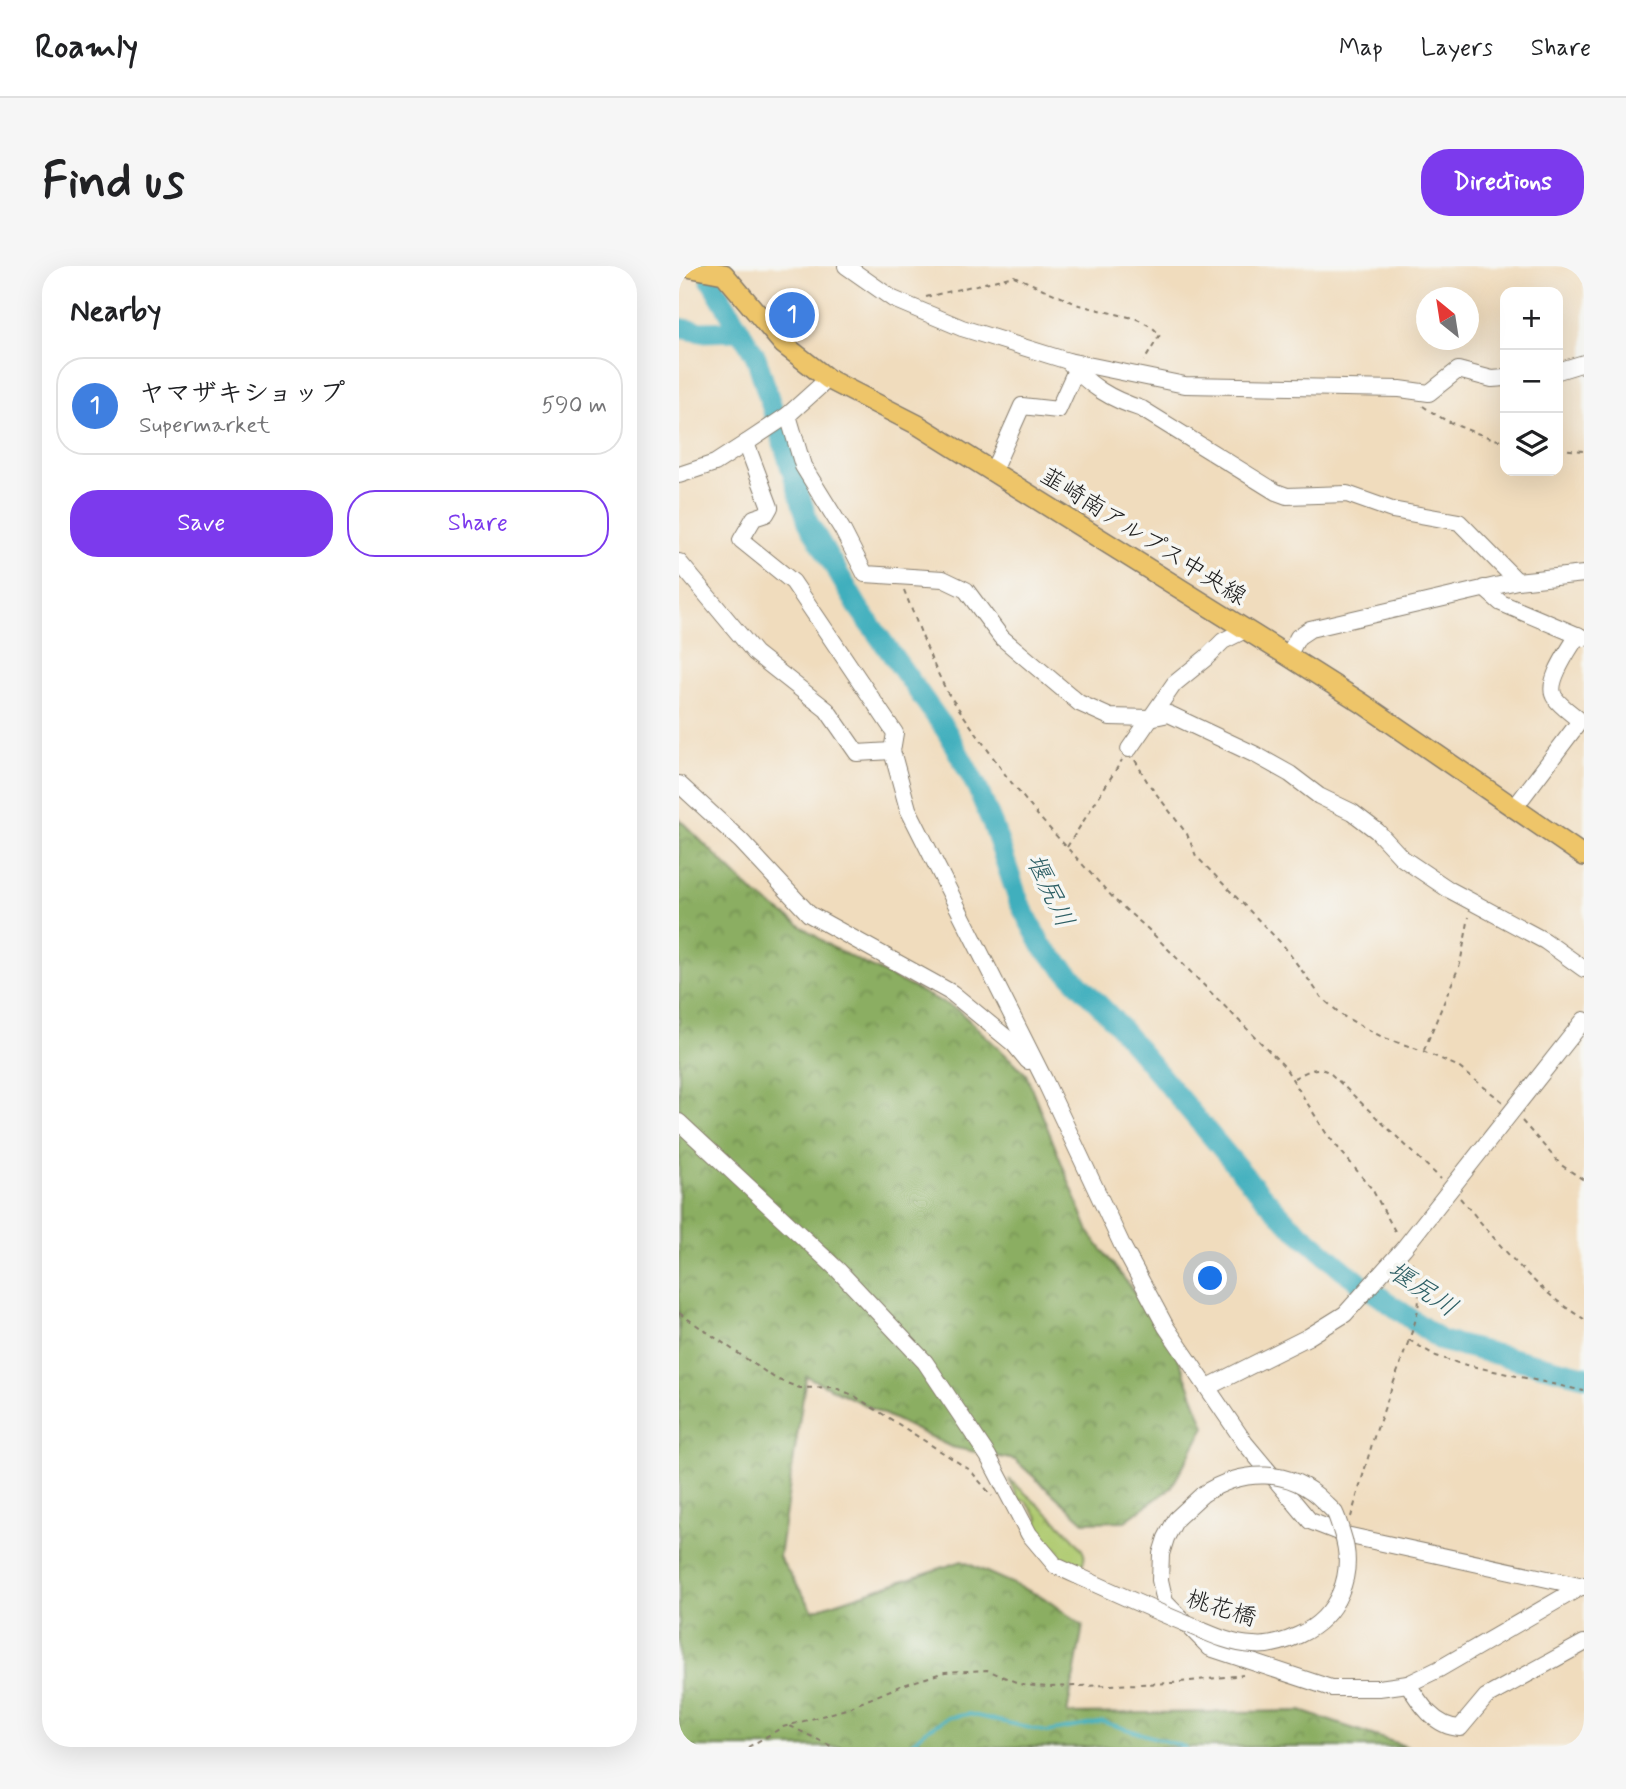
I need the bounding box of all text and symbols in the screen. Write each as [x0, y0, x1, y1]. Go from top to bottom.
text: Roamly [35, 26, 138, 70]
text: Map [1339, 33, 1383, 64]
text: Layers [1421, 33, 1493, 64]
text: Share [1531, 33, 1591, 64]
button: Directions [1421, 149, 1584, 216]
text: Find us [42, 150, 185, 215]
north arrow [1416, 287, 1479, 350]
map controls [1500, 287, 1563, 476]
button: + [1500, 287, 1563, 350]
pin: 1 [769, 289, 815, 341]
text: Nearby [70, 292, 161, 331]
button: − [1500, 350, 1563, 413]
text: ヤマザキショップ [139, 377, 345, 411]
text: 1 [90, 391, 100, 421]
text: 590 m [541, 391, 607, 421]
text: Supermarket [139, 411, 270, 441]
button: layers [1500, 413, 1563, 476]
street label: 韮崎南アルプス中央線 [1034, 461, 1252, 613]
button: Save [70, 490, 333, 557]
button: Share [347, 490, 609, 557]
water label: 堰尻川 [1017, 848, 1081, 934]
water label: 堰尻川 [1380, 1254, 1464, 1326]
your location [1193, 1261, 1227, 1295]
street label: 桃花橋 [1182, 1584, 1260, 1634]

